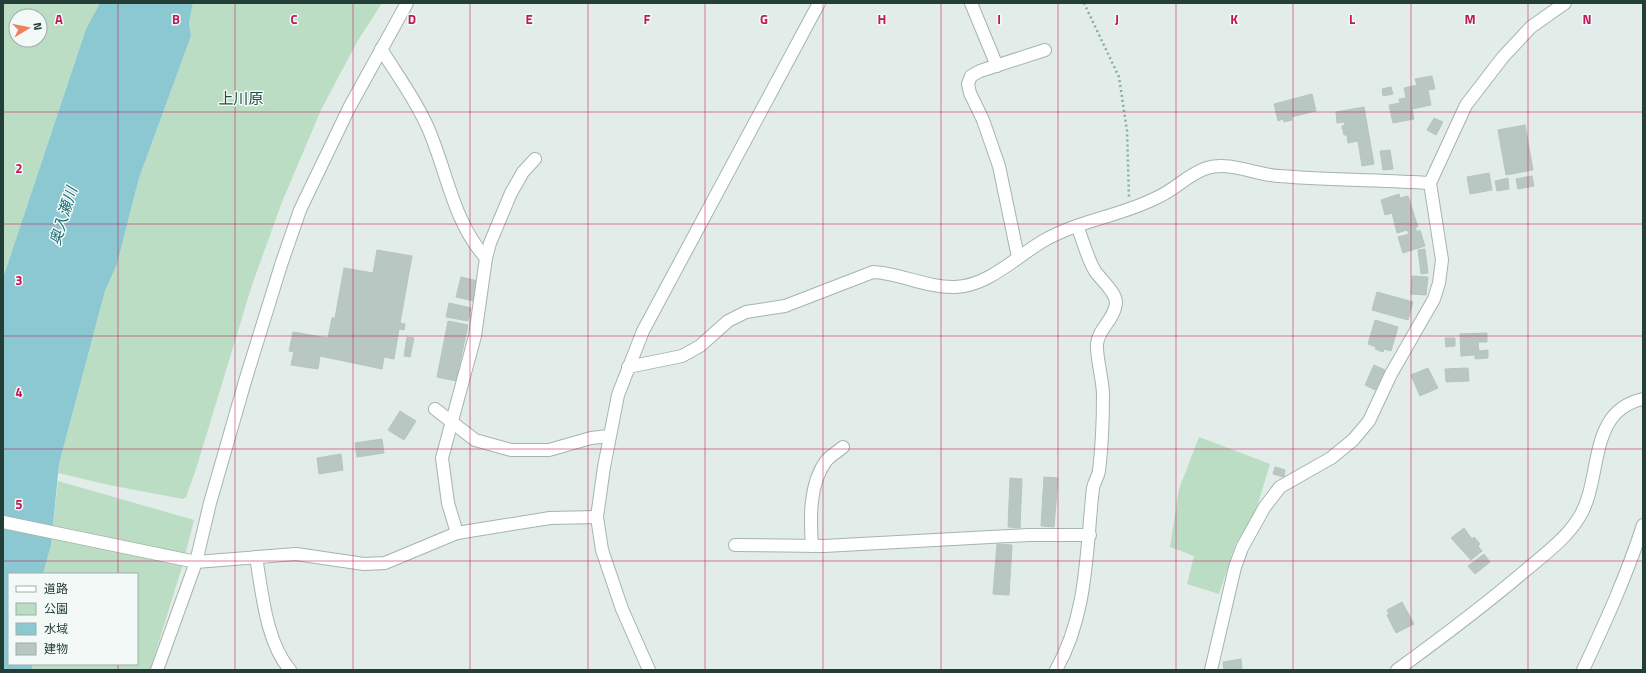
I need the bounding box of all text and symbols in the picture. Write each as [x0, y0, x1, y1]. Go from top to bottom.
north arrow [8, 8, 48, 48]
text: A [55, 9, 63, 29]
text: B [172, 9, 180, 29]
text: C [290, 9, 298, 29]
text: D [408, 9, 416, 29]
text: E [525, 9, 533, 29]
text: F [644, 9, 651, 29]
text: G [760, 9, 768, 29]
text: H [878, 9, 886, 29]
text: I [997, 9, 1001, 29]
text: J [1115, 9, 1119, 29]
text: K [1230, 9, 1238, 29]
text: L [1349, 9, 1355, 29]
text: M [1464, 9, 1476, 29]
text: N [1582, 9, 1592, 29]
text: N [29, 21, 46, 31]
district label: 上川原 [218, 87, 264, 110]
text: 2 [15, 158, 23, 178]
water label: 奥入瀬川 [43, 182, 83, 248]
text: 3 [15, 270, 23, 290]
text: 4 [15, 382, 23, 402]
text: 5 [15, 494, 23, 514]
legend [8, 573, 138, 665]
text: 道路 [44, 579, 68, 598]
text: 公園 [44, 599, 68, 618]
text: 水域 [44, 619, 68, 638]
text: 建物 [44, 639, 68, 658]

